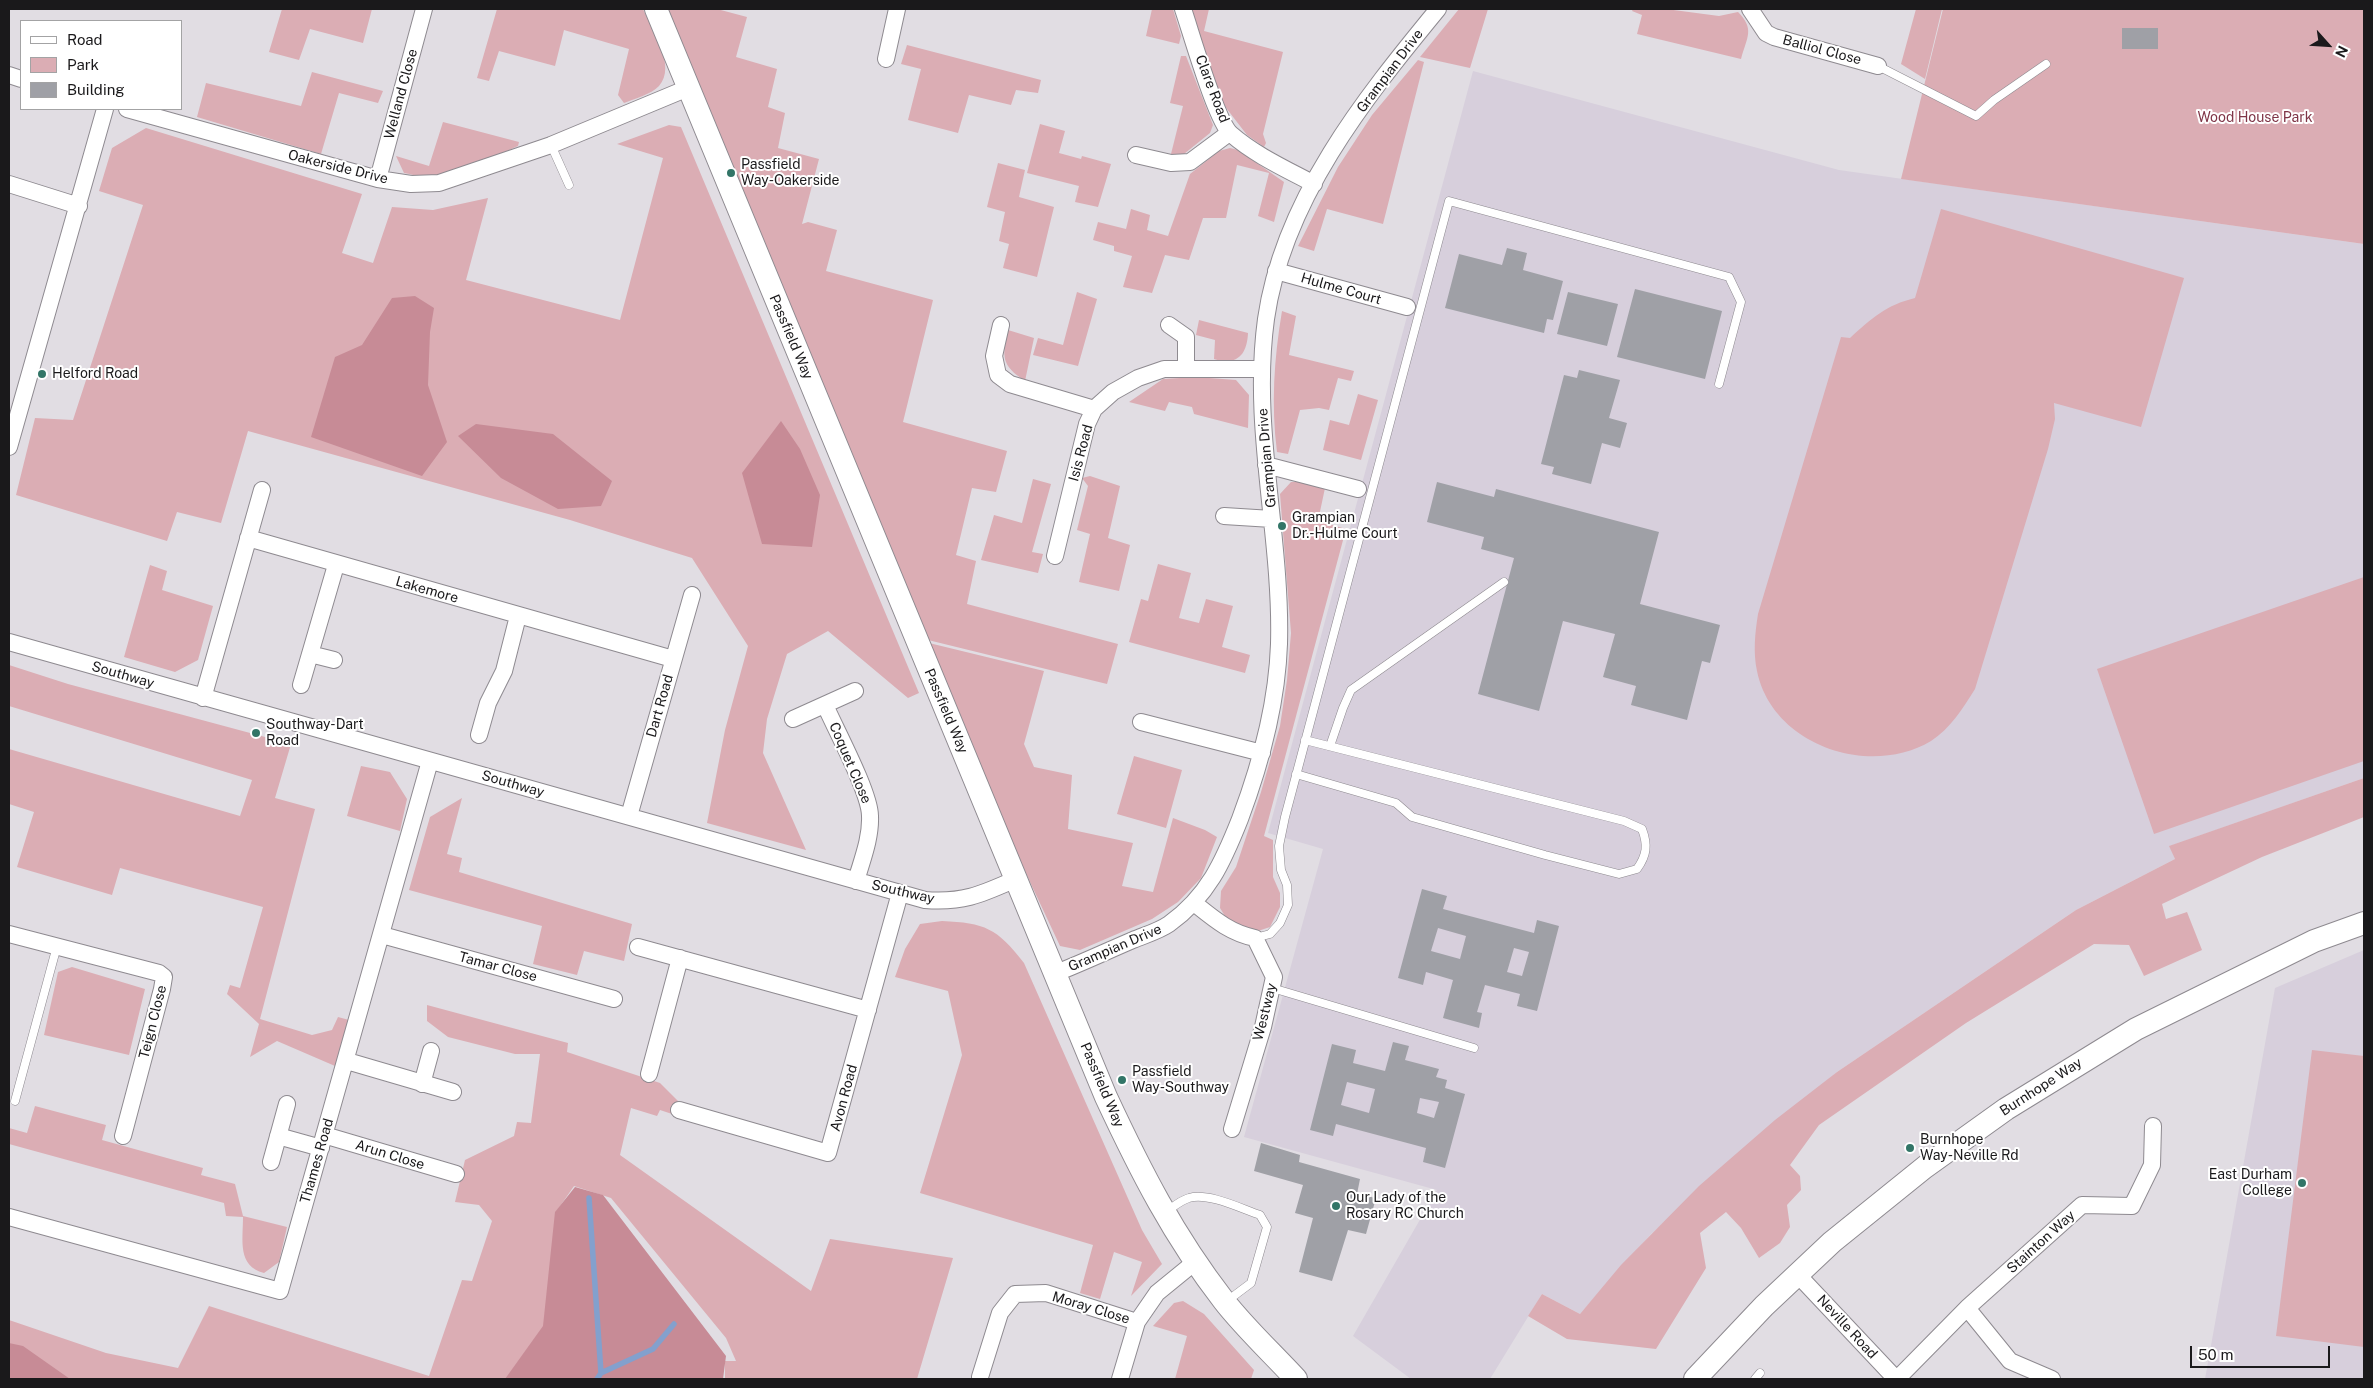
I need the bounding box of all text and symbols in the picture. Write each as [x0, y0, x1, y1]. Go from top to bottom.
legend [20, 20, 182, 110]
north arrow [2303, 20, 2353, 70]
street label: Grampian Drive [1353, 26, 1427, 116]
text: Road [67, 31, 103, 48]
street label: Balliol Close [1781, 31, 1863, 69]
text: N [2332, 43, 2351, 60]
street label: Welland Close [381, 47, 421, 141]
street label: Clare Road [1191, 53, 1233, 125]
text: Park [67, 56, 99, 73]
text: Building [67, 81, 125, 98]
park label: Wood House Park [2197, 110, 2313, 126]
street label: Oakerside Drive [286, 146, 390, 188]
place label: Passfield Way-Oakerside [741, 157, 840, 190]
marker: Passfield Way-Oakerside [725, 167, 737, 179]
street label: Hulme Court [1299, 269, 1383, 309]
street label: Passfield Way [766, 292, 816, 382]
place label: Helford Road [52, 366, 138, 382]
marker: Helford Road [36, 368, 48, 380]
street label: Grampian Drive [1254, 408, 1280, 508]
street label: Isis Road [1065, 423, 1097, 483]
place label: Grampian Dr.-Hulme Court [1292, 510, 1398, 542]
marker: Grampian Dr.-Hulme Court [1276, 520, 1288, 532]
street label: Lakemore [394, 573, 460, 607]
street label: Southway [90, 658, 156, 692]
street label: Passfield Way [921, 666, 971, 756]
street label: Dart Road [643, 673, 677, 739]
place label: Southway-Dart Road [266, 717, 364, 750]
street label: Coquet Close [825, 720, 875, 806]
marker: Southway-Dart Road [250, 727, 262, 739]
street label: Southway [480, 767, 546, 801]
street label: Southway [870, 877, 936, 907]
street label: Grampian Drive [1066, 921, 1164, 975]
street label: Tamar Close [457, 948, 539, 986]
street label: Westway [1250, 981, 1280, 1043]
street label: Teign Close [136, 983, 170, 1061]
street label: Passfield Way [1077, 1040, 1127, 1130]
street label: Burnhope Way [1997, 1054, 2085, 1120]
street label: Avon Road [827, 1063, 861, 1133]
place label: Passfield Way-Southway [1132, 1064, 1229, 1096]
marker: Passfield Way-Southway [1116, 1074, 1128, 1086]
street label: Thames Road [297, 1117, 337, 1205]
place label: Burnhope Way-Neville Rd [1920, 1132, 2019, 1164]
street label: Arun Close [353, 1137, 427, 1173]
marker: Burnhope Way-Neville Rd [1904, 1142, 1916, 1154]
place label: East Durham College [2209, 1167, 2292, 1200]
marker: East Durham College [2296, 1177, 2308, 1189]
place label: Our Lady of the Rosary RC Church [1346, 1190, 1464, 1222]
marker: Our Lady of the Rosary RC Church [1330, 1200, 1342, 1212]
street label: Stainton Way [2003, 1207, 2079, 1277]
street label: Moray Close [1050, 1288, 1132, 1328]
street label: Neville Road [1813, 1292, 1881, 1362]
scale bar [2193, 1336, 2333, 1368]
text: 50 m [2198, 1346, 2233, 1363]

